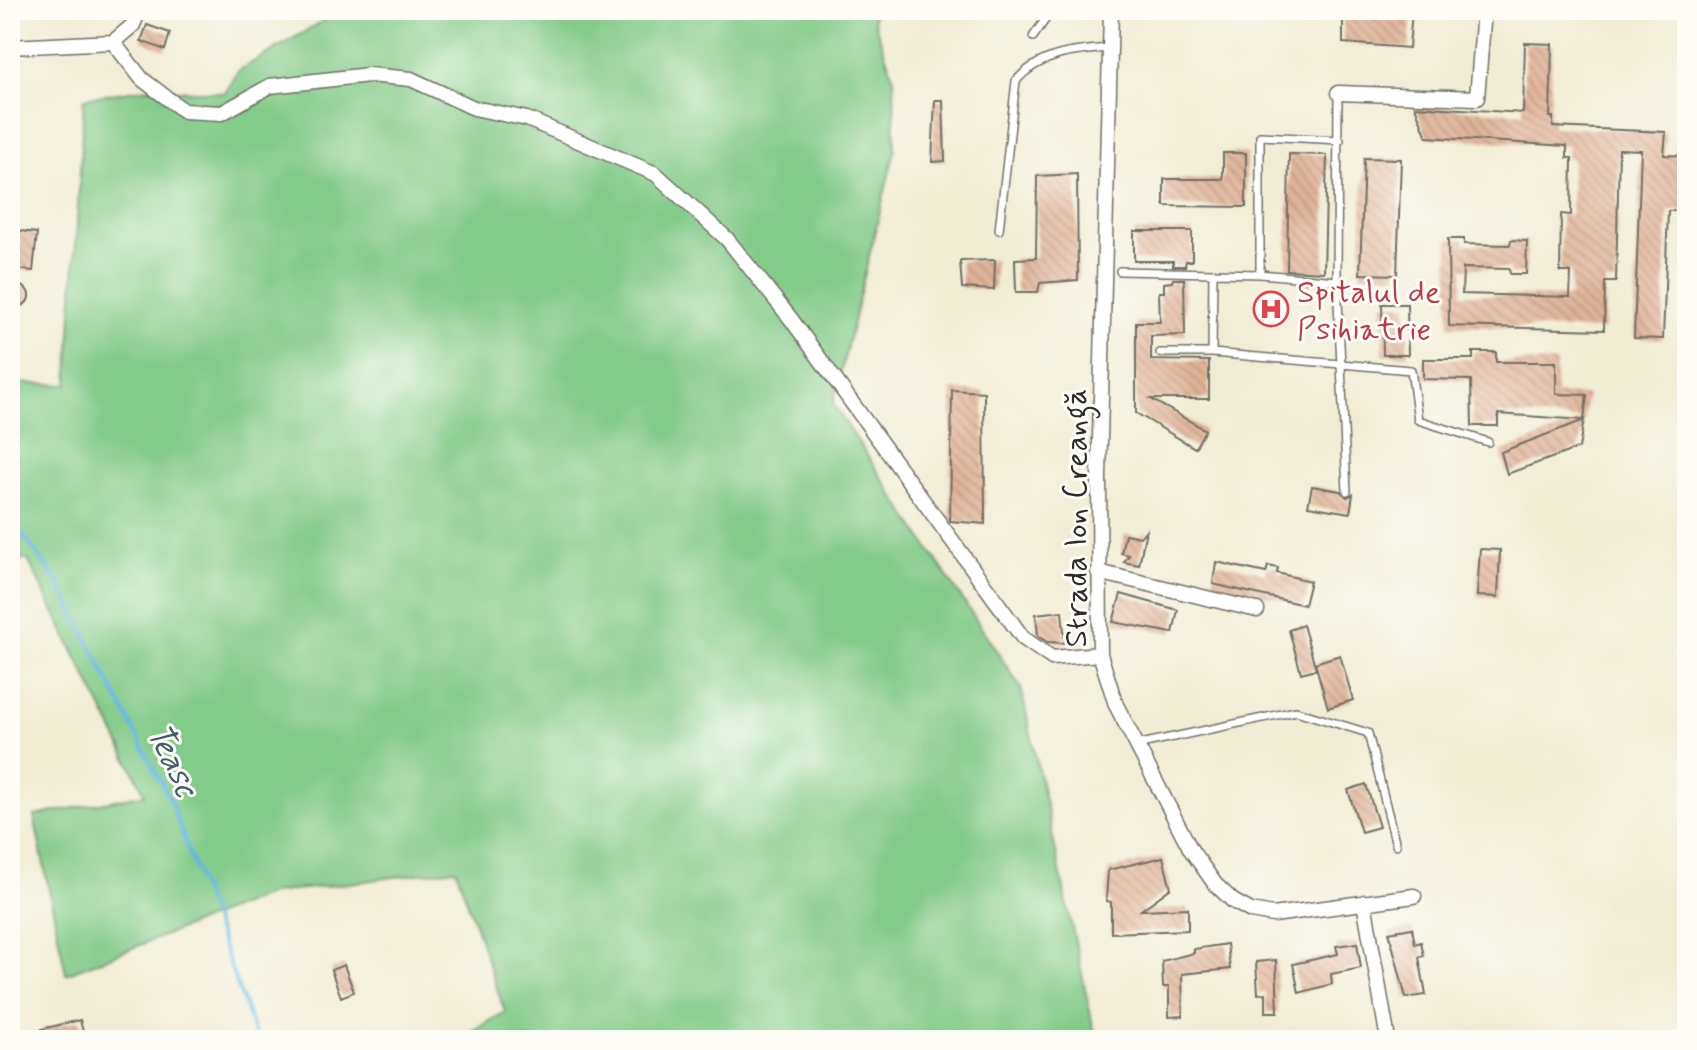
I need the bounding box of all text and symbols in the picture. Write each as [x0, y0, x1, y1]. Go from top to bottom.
place label: Spitalul de Psihiatrie [1297, 272, 1441, 351]
hospital icon: Spitalul de Psihiatrie [1252, 290, 1290, 328]
street label: Strada Ion Creangă [1056, 388, 1101, 648]
water label: Teasc [135, 716, 210, 806]

